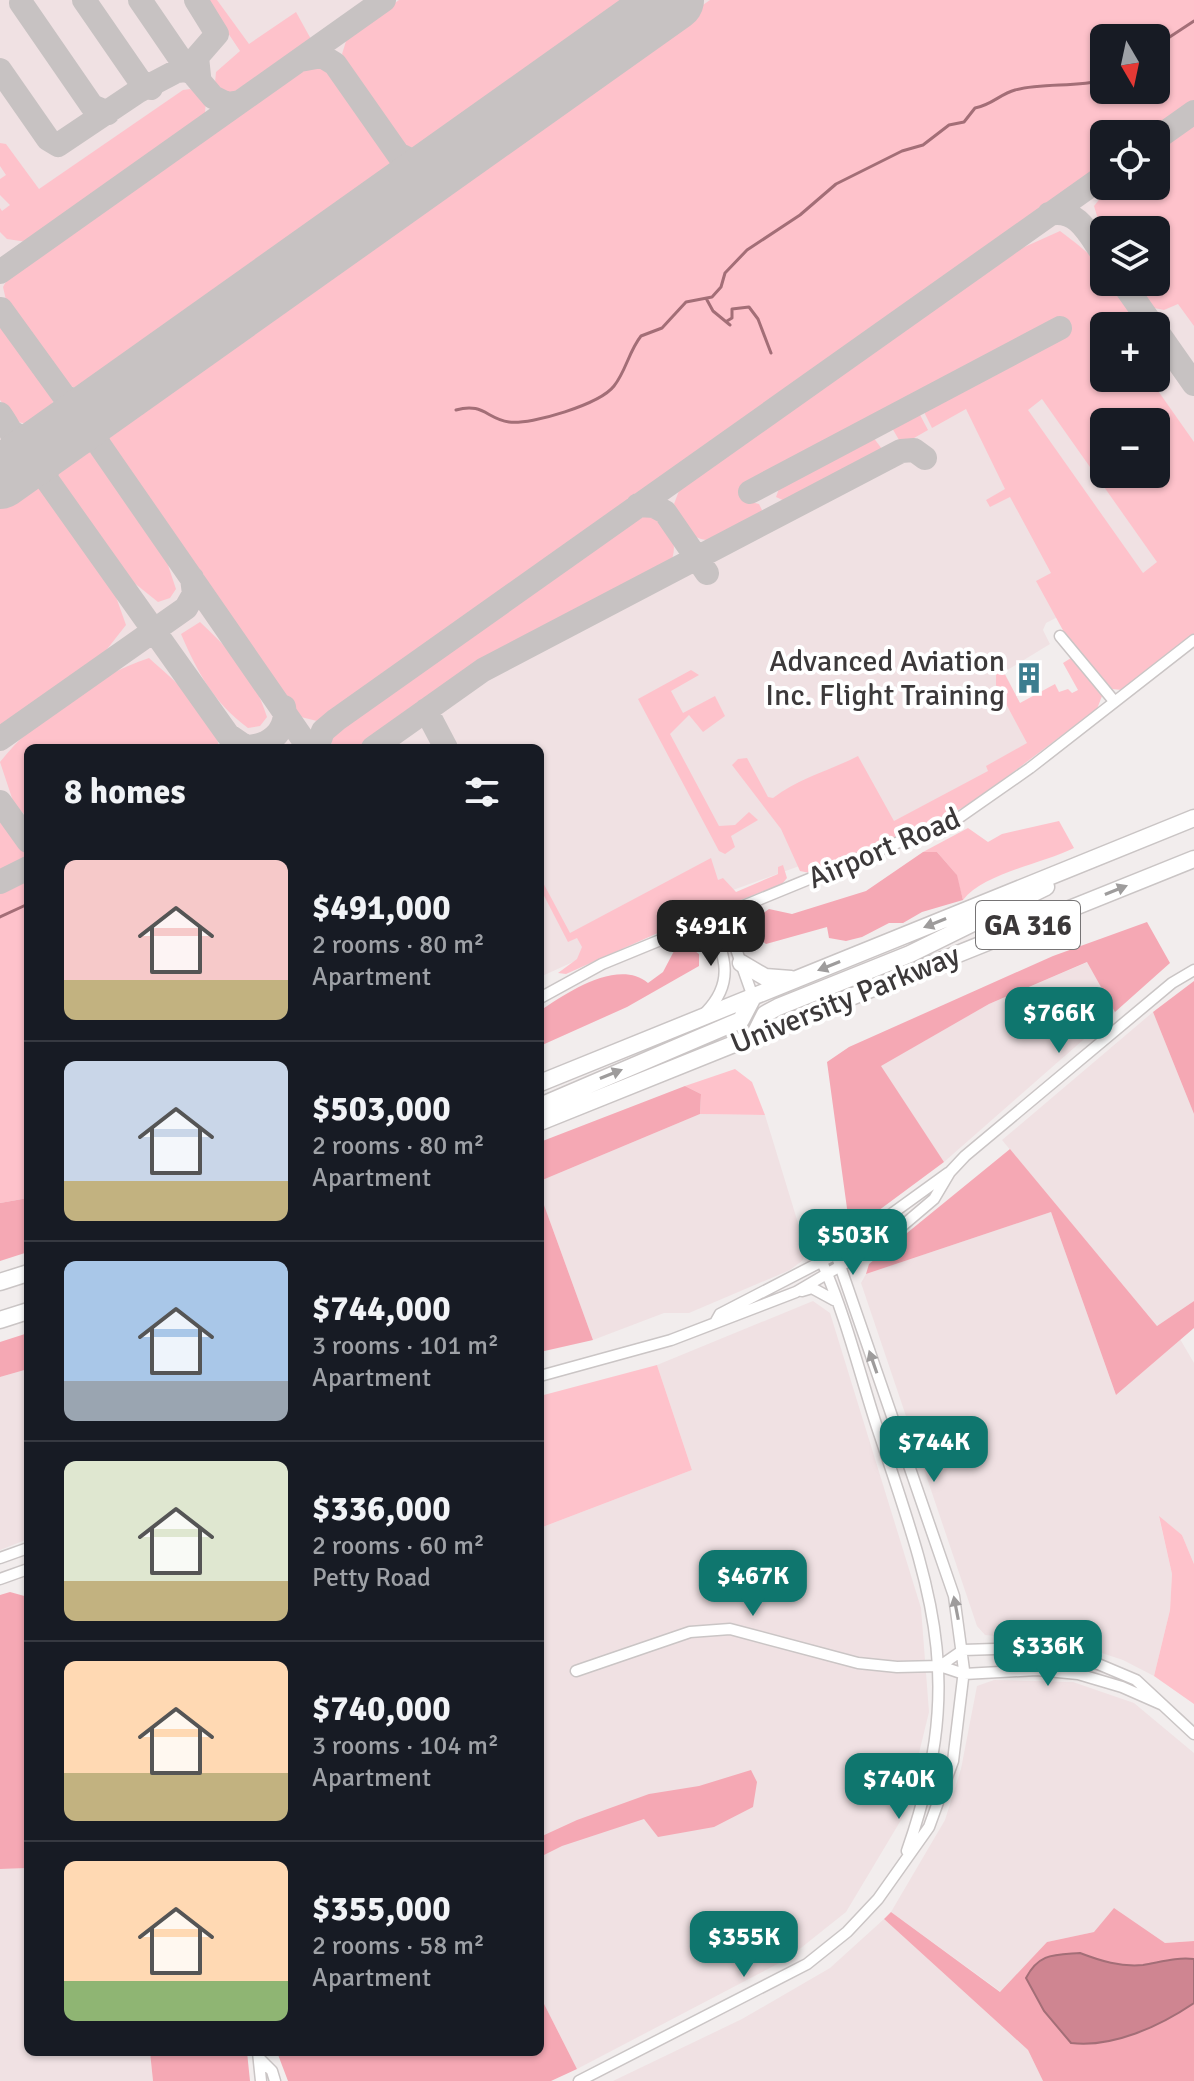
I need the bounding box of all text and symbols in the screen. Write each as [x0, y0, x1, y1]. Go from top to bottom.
north arrow [1090, 24, 1170, 104]
map controls [1090, 24, 1170, 488]
button: locate [1090, 120, 1170, 200]
button: layers [1090, 216, 1170, 296]
button: + [1090, 312, 1170, 392]
button: − [1090, 408, 1170, 488]
place label: Advanced Aviation Inc. Flight Training [765, 643, 1005, 714]
building icon: Advanced Aviation Inc. Flight Training [1012, 661, 1046, 695]
icon: filters [460, 770, 504, 814]
text: 8 homes [64, 771, 185, 813]
street label: Airport Road [802, 800, 966, 897]
one-way arrow [1104, 883, 1128, 896]
text: $491,000 [312, 887, 451, 929]
icon: home [128, 892, 224, 988]
pin: $491K [655, 900, 767, 968]
road number: GA 316 [976, 901, 1080, 949]
text: $491K [675, 910, 747, 942]
one-way arrow [923, 917, 947, 930]
text: 2 rooms · 80 m² [312, 929, 485, 961]
street label: University Parkway [725, 937, 965, 1062]
one-way arrow [817, 960, 841, 973]
text: Apartment [312, 961, 431, 993]
pin: $766K [1003, 987, 1115, 1055]
text: $766K [1023, 997, 1095, 1029]
one-way arrow [599, 1067, 623, 1080]
text: $503,000 [312, 1088, 451, 1130]
icon: home [128, 1093, 224, 1189]
text: 2 rooms · 80 m² [312, 1130, 485, 1162]
text: Apartment [312, 1162, 431, 1194]
pin: $503K [797, 1209, 909, 1277]
text: $503K [817, 1219, 889, 1251]
text: $744,000 [312, 1288, 451, 1330]
icon: home [128, 1293, 224, 1389]
text: 3 rooms · 101 m² [312, 1330, 499, 1362]
one-way arrow [866, 1350, 879, 1374]
text: Apartment [312, 1362, 431, 1394]
pin: $744K [878, 1416, 990, 1484]
text: $744K [898, 1426, 970, 1458]
text: $336,000 [312, 1488, 451, 1530]
icon: home [128, 1493, 224, 1589]
text: 2 rooms · 60 m² [312, 1530, 485, 1562]
pin: $467K [697, 1550, 809, 1618]
text: $467K [717, 1560, 789, 1592]
text: Petty Road [312, 1562, 431, 1594]
one-way arrow [949, 1595, 962, 1620]
pin: $336K [992, 1620, 1104, 1688]
text: $336K [1012, 1630, 1084, 1662]
text: $740,000 [312, 1688, 451, 1730]
icon: home [128, 1693, 224, 1789]
text: 3 rooms · 104 m² [312, 1730, 499, 1762]
pin: $740K [843, 1753, 955, 1821]
text: Apartment [312, 1762, 431, 1794]
text: $740K [863, 1763, 935, 1795]
text: $355,000 [312, 1888, 451, 1930]
icon: home [128, 1893, 224, 1989]
pin: $355K [688, 1911, 800, 1979]
text: $355K [708, 1921, 780, 1953]
text: 2 rooms · 58 m² [312, 1930, 485, 1962]
text: Apartment [312, 1962, 431, 1994]

